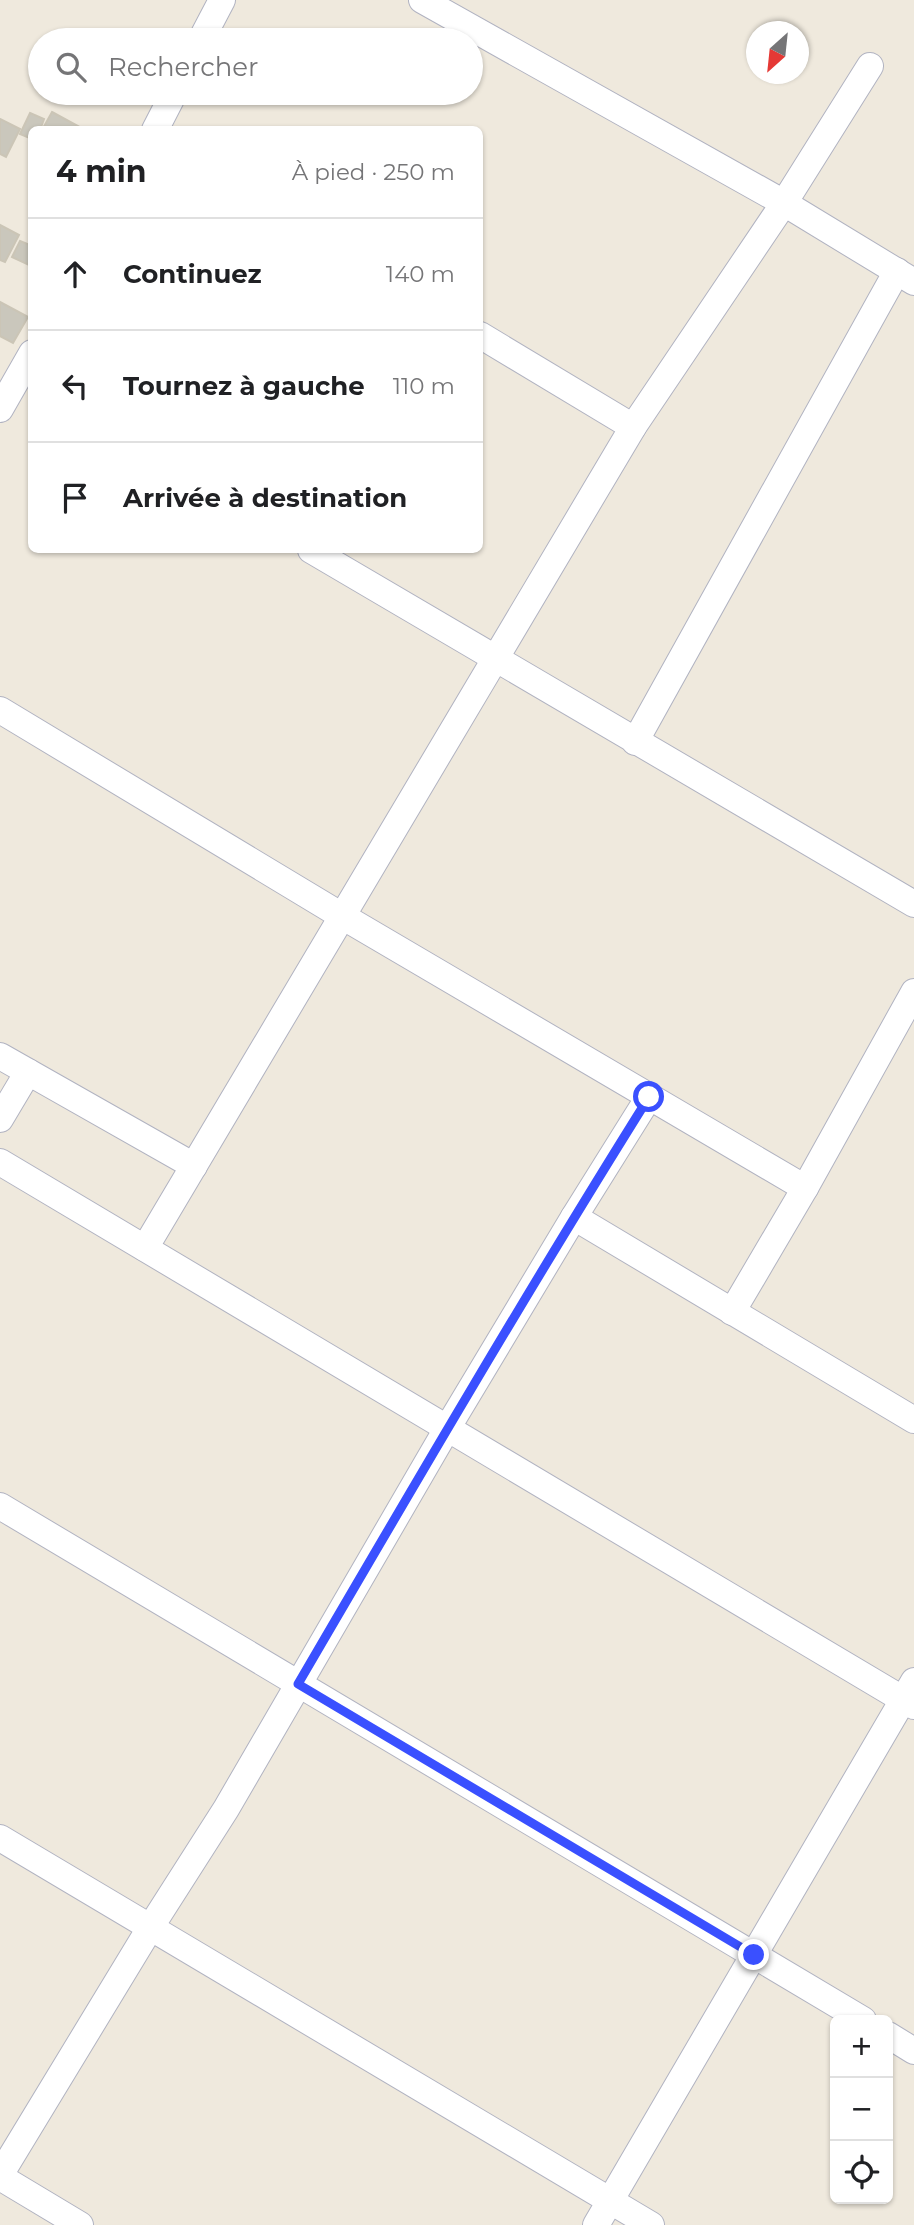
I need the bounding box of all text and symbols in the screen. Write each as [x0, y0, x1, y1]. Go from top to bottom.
north arrow [746, 21, 809, 84]
search box [28, 28, 483, 105]
icon: search [52, 48, 90, 86]
text: Rechercher [108, 51, 258, 83]
text: 4 min [56, 153, 146, 190]
text: À pied · 250 m [292, 158, 455, 186]
icon: ahead [56, 255, 94, 293]
text: Continuez [123, 258, 262, 290]
text: 140 m [386, 260, 455, 288]
icon: left [56, 367, 94, 405]
text: Tournez à gauche [123, 370, 365, 402]
text: 110 m [393, 372, 455, 400]
icon: arrive [56, 479, 94, 517]
text: Arrivée à destination [123, 482, 407, 514]
route start [633, 1081, 664, 1112]
route end [738, 1939, 769, 1970]
map controls [830, 2015, 893, 2204]
button: + [830, 2015, 893, 2078]
button: − [830, 2078, 893, 2141]
button: locate [830, 2141, 893, 2204]

